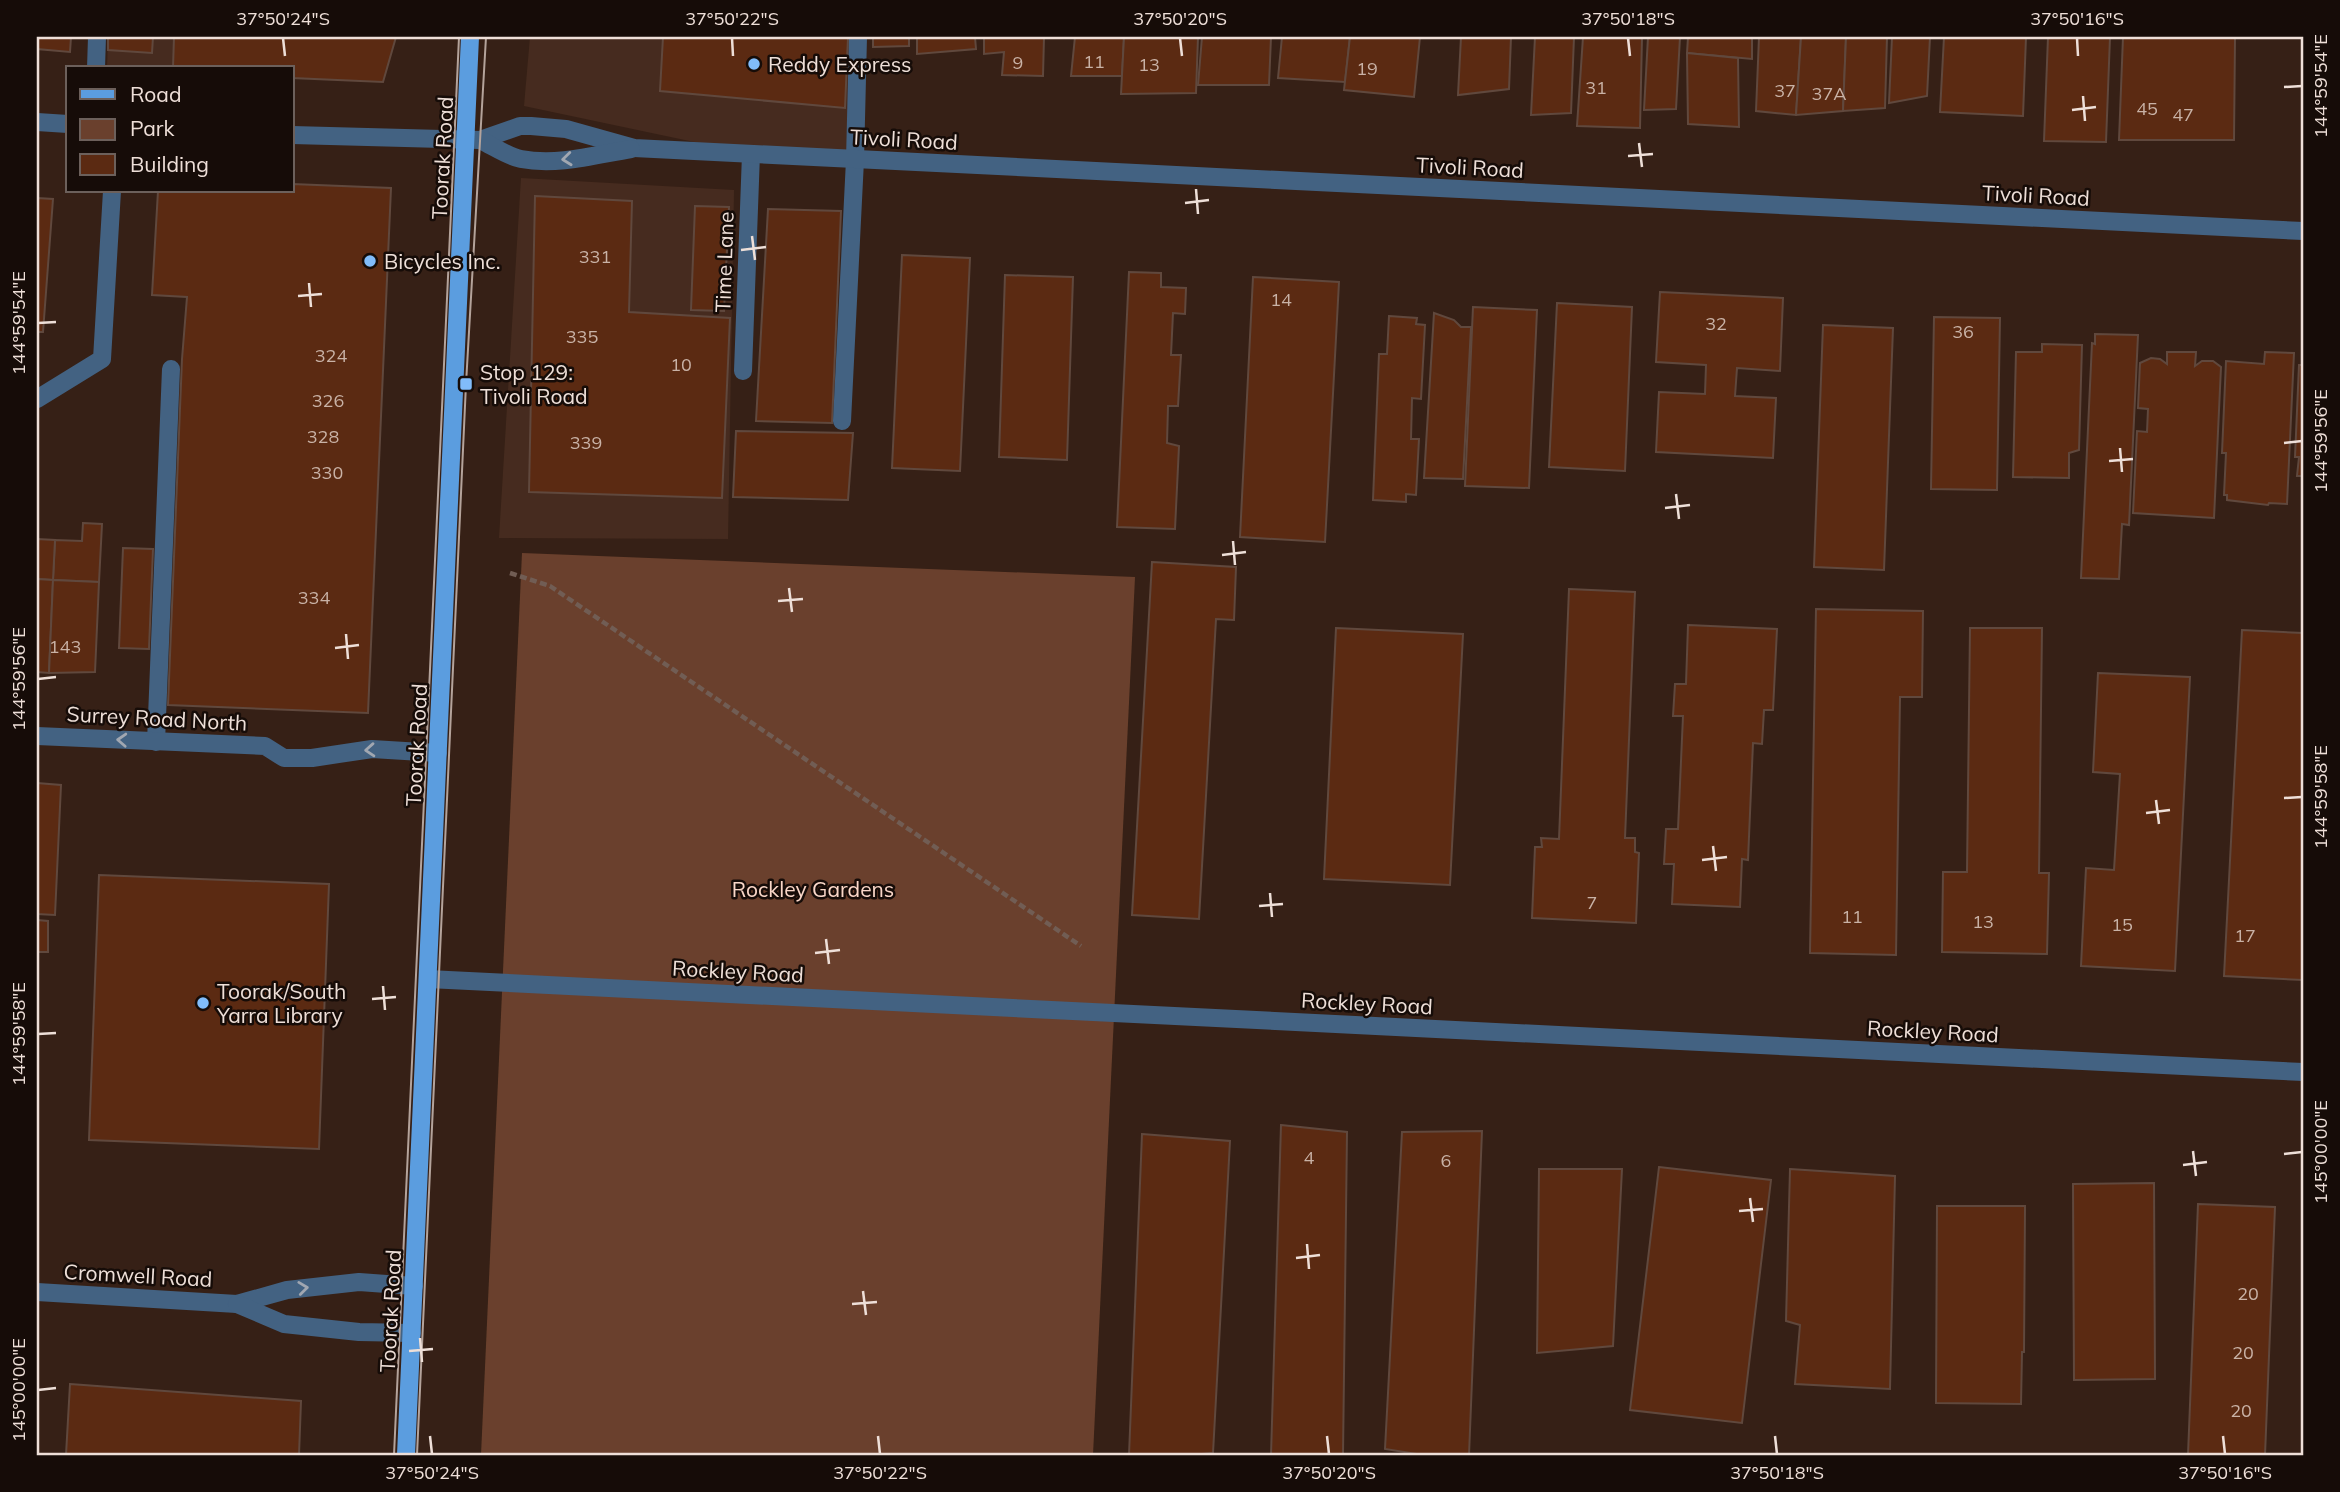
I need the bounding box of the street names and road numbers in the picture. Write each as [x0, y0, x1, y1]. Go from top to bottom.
street label: Toorak Road [426, 96, 458, 220]
street label: Tivoli Road [850, 123, 958, 155]
street label: Tivoli Road [1416, 151, 1524, 183]
street label: Tivoli Road [1982, 179, 2090, 211]
street label: Time Lane [709, 211, 739, 313]
street label: Toorak Road [400, 683, 432, 807]
street label: Surrey Road North [66, 700, 248, 736]
street label: Rockley Road [671, 955, 805, 987]
street label: Rockley Road [1300, 987, 1434, 1019]
street label: Rockley Road [1866, 1015, 2000, 1047]
street label: Toorak Road [374, 1249, 406, 1373]
street label: Cromwell Road [63, 1258, 213, 1292]

